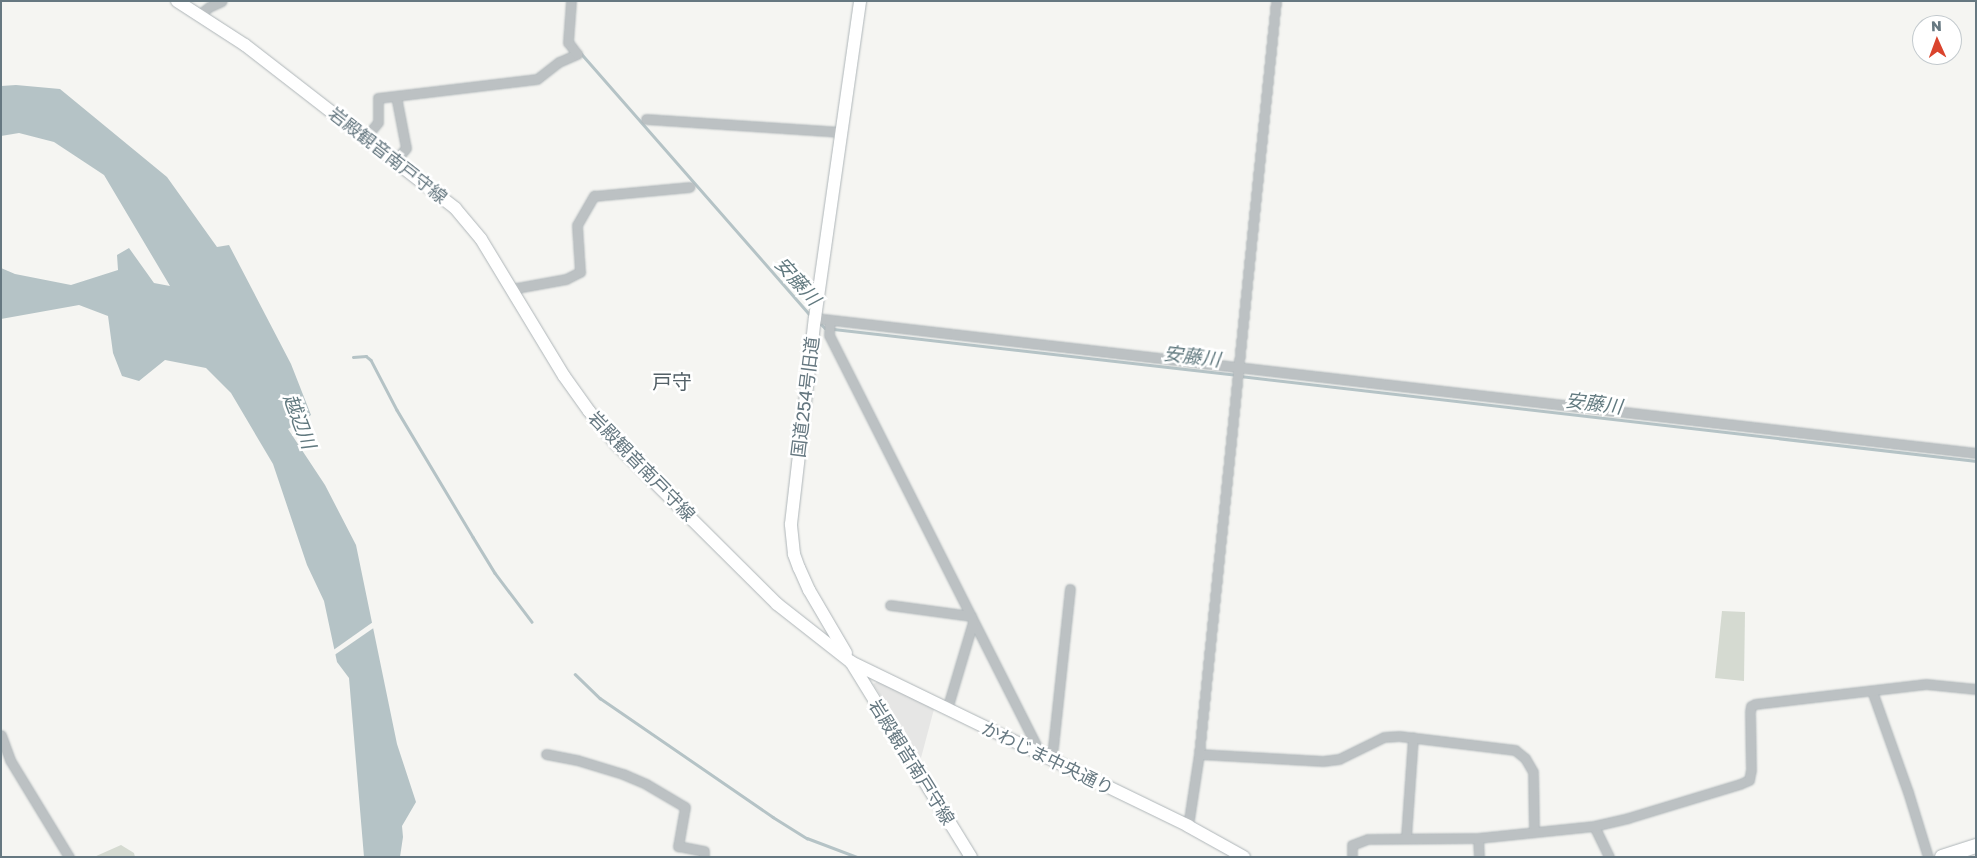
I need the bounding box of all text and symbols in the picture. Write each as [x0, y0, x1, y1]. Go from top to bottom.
north arrow [1912, 15, 1962, 65]
text: N [1931, 17, 1942, 34]
street label: 岩殿観音南戸守線 [325, 102, 451, 208]
water label: 安藤川 [770, 252, 826, 310]
street label: 国道254号旧道 [787, 335, 823, 459]
water label: 安藤川 [1162, 341, 1222, 371]
district label: 戸守 [652, 369, 692, 393]
water label: 安藤川 [1564, 388, 1624, 418]
water label: 越辺川 [279, 390, 321, 452]
street label: 岩殿観音南戸守線 [584, 407, 700, 525]
street label: 岩殿観音南戸守線 [865, 695, 959, 829]
street label: かわじま中央通り [979, 717, 1117, 799]

